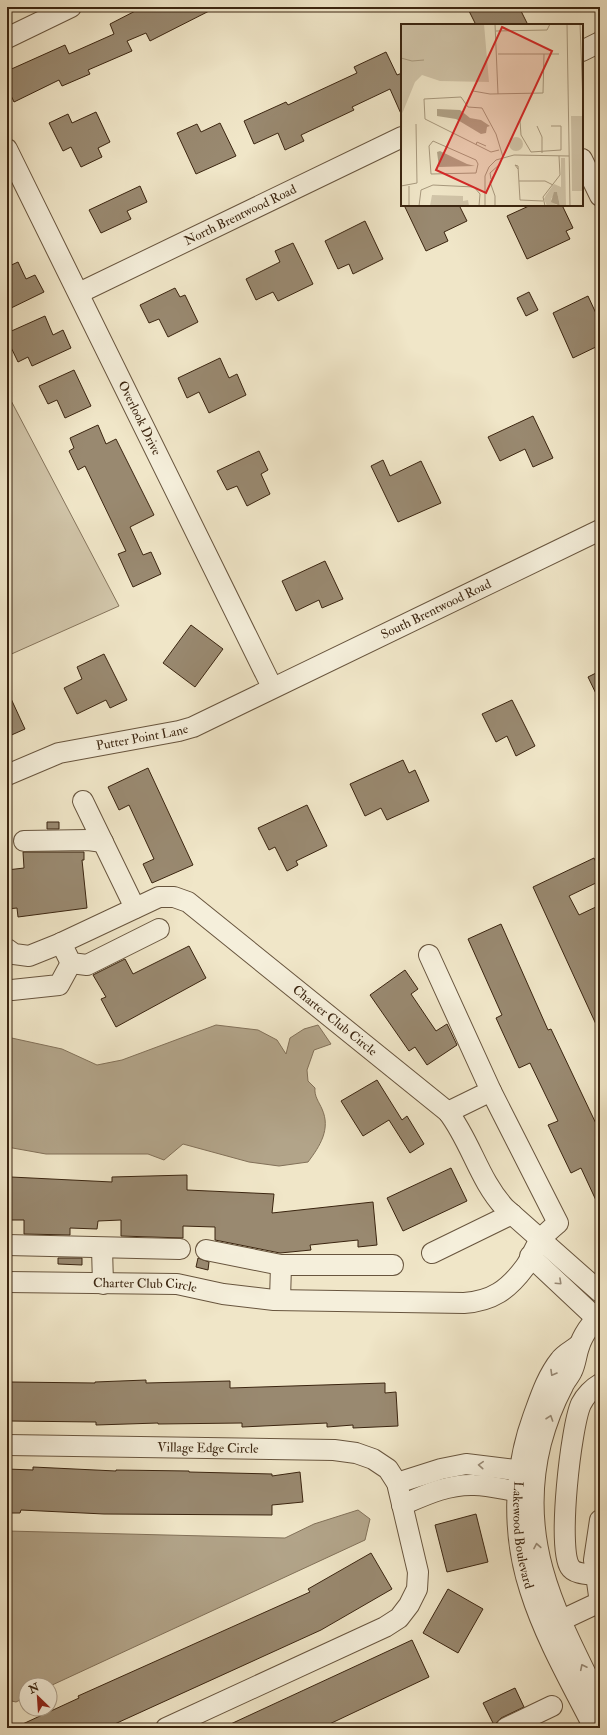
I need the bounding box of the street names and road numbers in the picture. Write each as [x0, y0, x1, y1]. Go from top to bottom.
street label: North Brentwood Road [181, 181, 299, 249]
street label: Overlook Drive [115, 378, 165, 458]
street label: South Brentwood Road [378, 576, 494, 643]
street label: Putter Point Lane [95, 721, 191, 754]
street label: Charter Club Circle [289, 982, 381, 1060]
street label: Charter Club Circle [93, 1275, 199, 1296]
street label: Village Edge Circle [157, 1439, 259, 1457]
street label: Lakewood Boulevard [509, 1481, 537, 1591]

